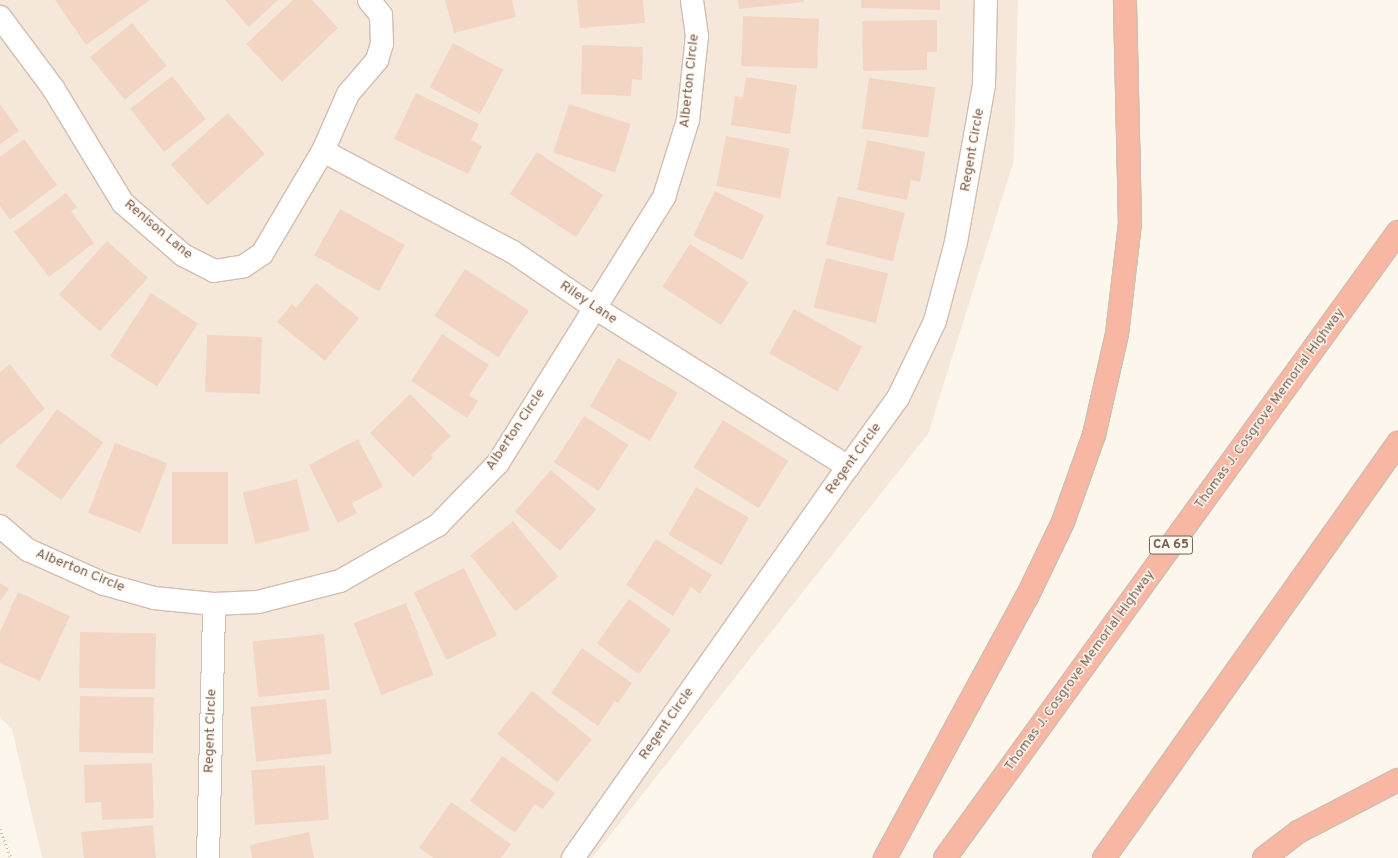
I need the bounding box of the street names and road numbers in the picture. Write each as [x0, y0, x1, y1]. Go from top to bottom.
street label: Alberton Circle [677, 33, 703, 129]
street label: Regent Circle [957, 107, 989, 193]
street label: Renison Lane [120, 196, 196, 264]
street label: Riley Lane [556, 278, 620, 328]
street label: Thomas J. Cosgrove Memorial Highway [1191, 305, 1349, 513]
street label: Alberton Circle [483, 386, 549, 474]
street label: Regent Circle [822, 420, 886, 498]
road number: CA 65 [1148, 534, 1194, 556]
street label: Alberton Circle [33, 545, 127, 597]
street label: Thomas J. Cosgrove Memorial Highway [1001, 567, 1159, 775]
street label: Regent Circle [636, 685, 698, 763]
street label: Regent Circle [201, 689, 221, 773]

